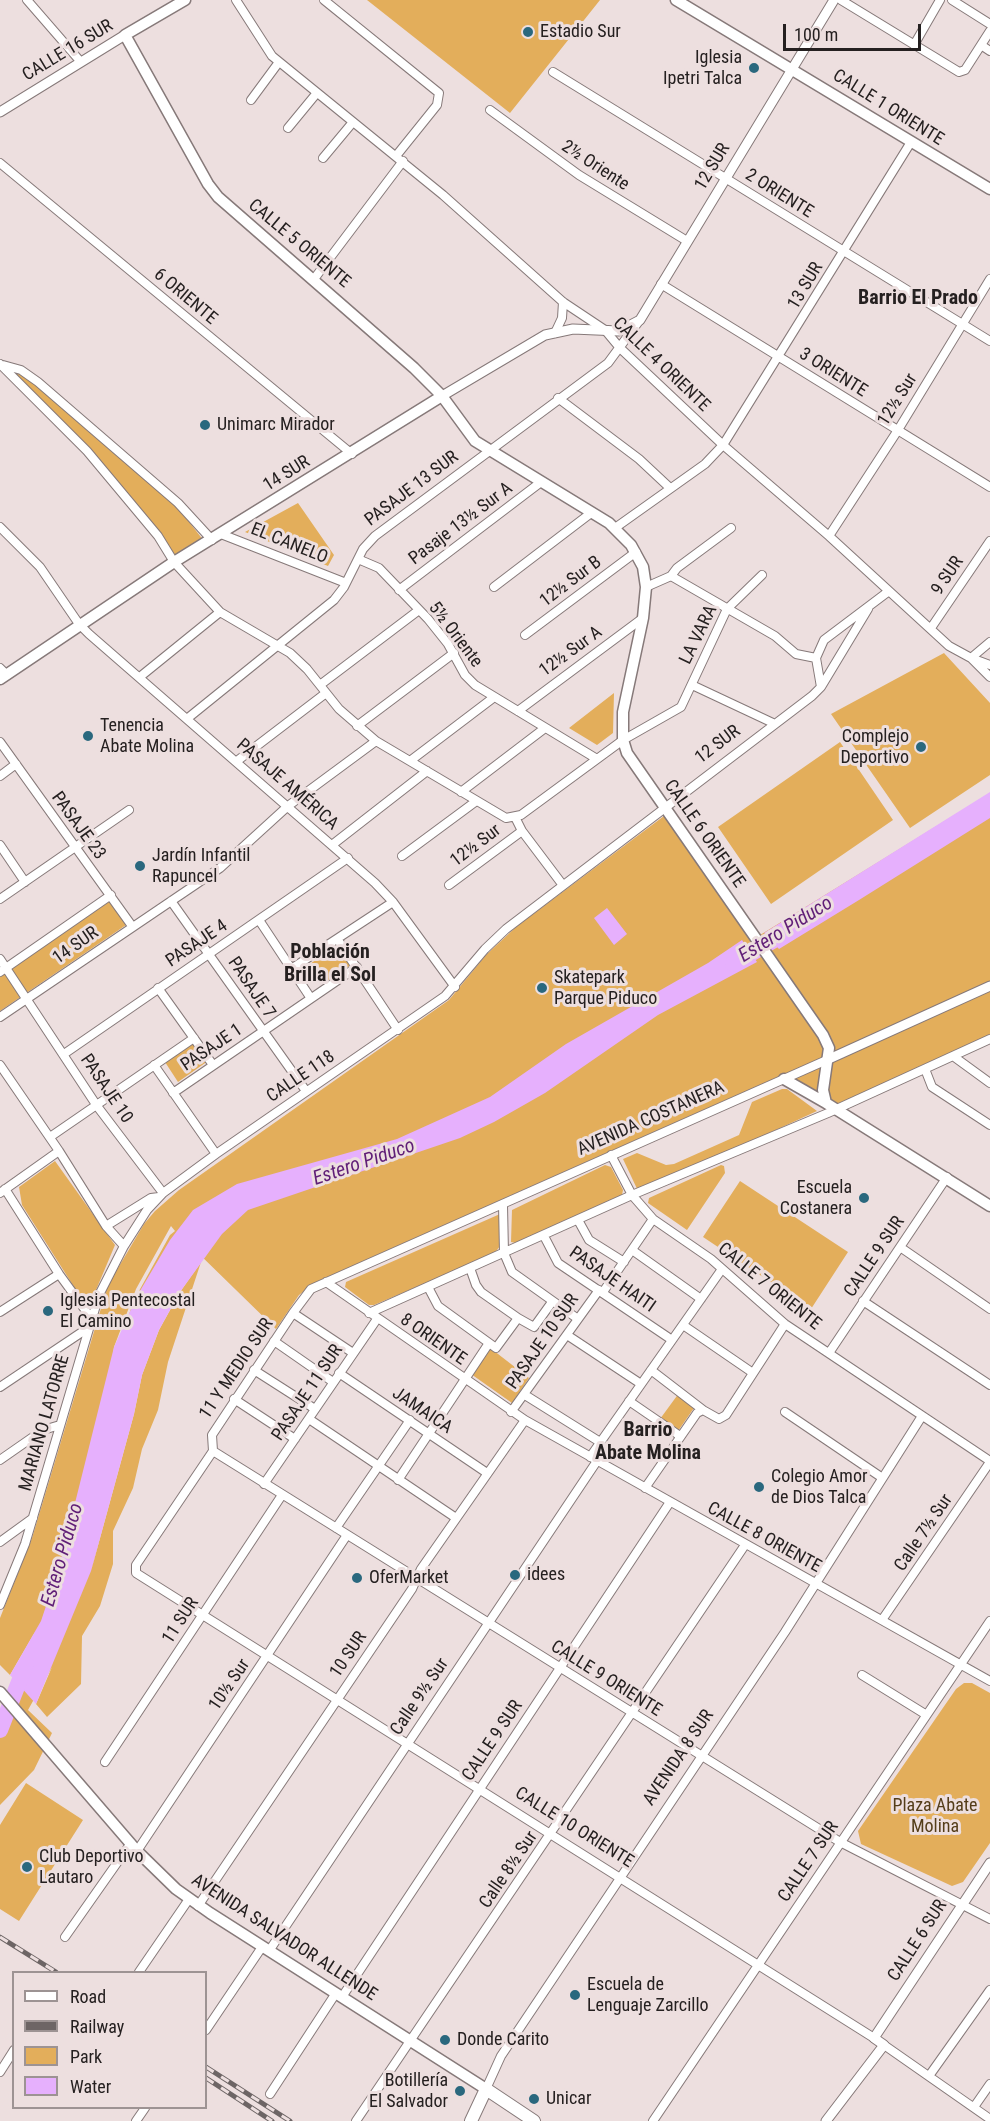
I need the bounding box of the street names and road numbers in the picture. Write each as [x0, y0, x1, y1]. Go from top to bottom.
street label: CALLE 16 SUR [19, 16, 117, 86]
street label: CALLE 1 ORIENTE [828, 65, 948, 151]
street label: 2½ Oriente [557, 136, 633, 196]
street label: 12 SUR [691, 140, 735, 194]
street label: 2 ORIENTE [741, 165, 817, 223]
street label: CALLE 5 ORIENTE [243, 195, 355, 293]
street label: 13 SUR [784, 259, 828, 313]
street label: 6 ORIENTE [149, 264, 221, 330]
street label: CALLE 4 ORIENTE [608, 313, 714, 417]
street label: 3 ORIENTE [795, 344, 871, 402]
street label: 12½ Sur [874, 370, 922, 430]
street label: PASAJE 13 SUR [361, 447, 463, 531]
street label: 14 SUR [260, 451, 314, 497]
street label: Pasaje 13½ Sur A [405, 478, 517, 570]
street label: EL CANELO [247, 519, 331, 569]
street label: 12½ Sur B [536, 552, 606, 612]
street label: 9 SUR [927, 553, 969, 599]
street label: 5½ Oriente [423, 598, 487, 672]
street label: LA VARA [675, 602, 723, 668]
street label: 12½ Sur A [535, 622, 607, 682]
street label: 12 SUR [691, 721, 745, 769]
street label: PASAJE AMÉRICA [232, 735, 342, 835]
street label: CALLE 6 ORIENTE [659, 776, 749, 892]
street label: PASAJE 23 [46, 788, 110, 864]
street label: 12½ Sur [446, 820, 506, 872]
street label: PASAJE 4 [162, 916, 232, 972]
street label: 14 SUR [49, 923, 103, 969]
street label: PASAJE 7 [223, 953, 279, 1023]
street label: PASAJE 1 [177, 1020, 247, 1076]
street label: CALLE 118 [263, 1046, 339, 1108]
street label: PASAJE 10 [75, 1050, 137, 1128]
street label: AVENIDA COSTANERA [574, 1077, 728, 1161]
street label: CALLE 9 SUR [840, 1212, 910, 1302]
street label: CALLE 7 ORIENTE [713, 1239, 825, 1335]
street label: PASAJE HAITI [565, 1242, 659, 1318]
street label: PASAJE 10 SUR [502, 1290, 584, 1394]
street label: 8 ORIENTE [396, 1309, 470, 1371]
street label: 11 Y MEDIO SUR [195, 1315, 279, 1423]
street label: PASAJE 11 SUR [268, 1341, 348, 1445]
street label: MARIANO LATORRE [15, 1352, 75, 1494]
street label: JAMAICA [388, 1383, 456, 1439]
street label: Calle 7½ Sur [890, 1490, 958, 1576]
street label: CALLE 8 ORIENTE [703, 1498, 825, 1578]
street label: 11 SUR [158, 1594, 204, 1648]
street label: 10 SUR [326, 1628, 372, 1682]
street label: CALLE 9 ORIENTE [546, 1636, 666, 1722]
street label: Calle 9½ Sur [386, 1654, 454, 1740]
street label: 10½ Sur [205, 1655, 255, 1715]
street label: CALLE 9 SUR [458, 1696, 528, 1786]
street label: AVENIDA 8 SUR [639, 1706, 719, 1810]
street label: CALLE 10 ORIENTE [511, 1783, 637, 1873]
street label: CALLE 7 SUR [774, 1817, 844, 1907]
street label: Calle 8½ Sur [475, 1827, 543, 1913]
street label: AVENIDA SALVADOR ALLENDE [187, 1870, 381, 2006]
street label: CALLE 6 SUR [884, 1896, 952, 1986]

